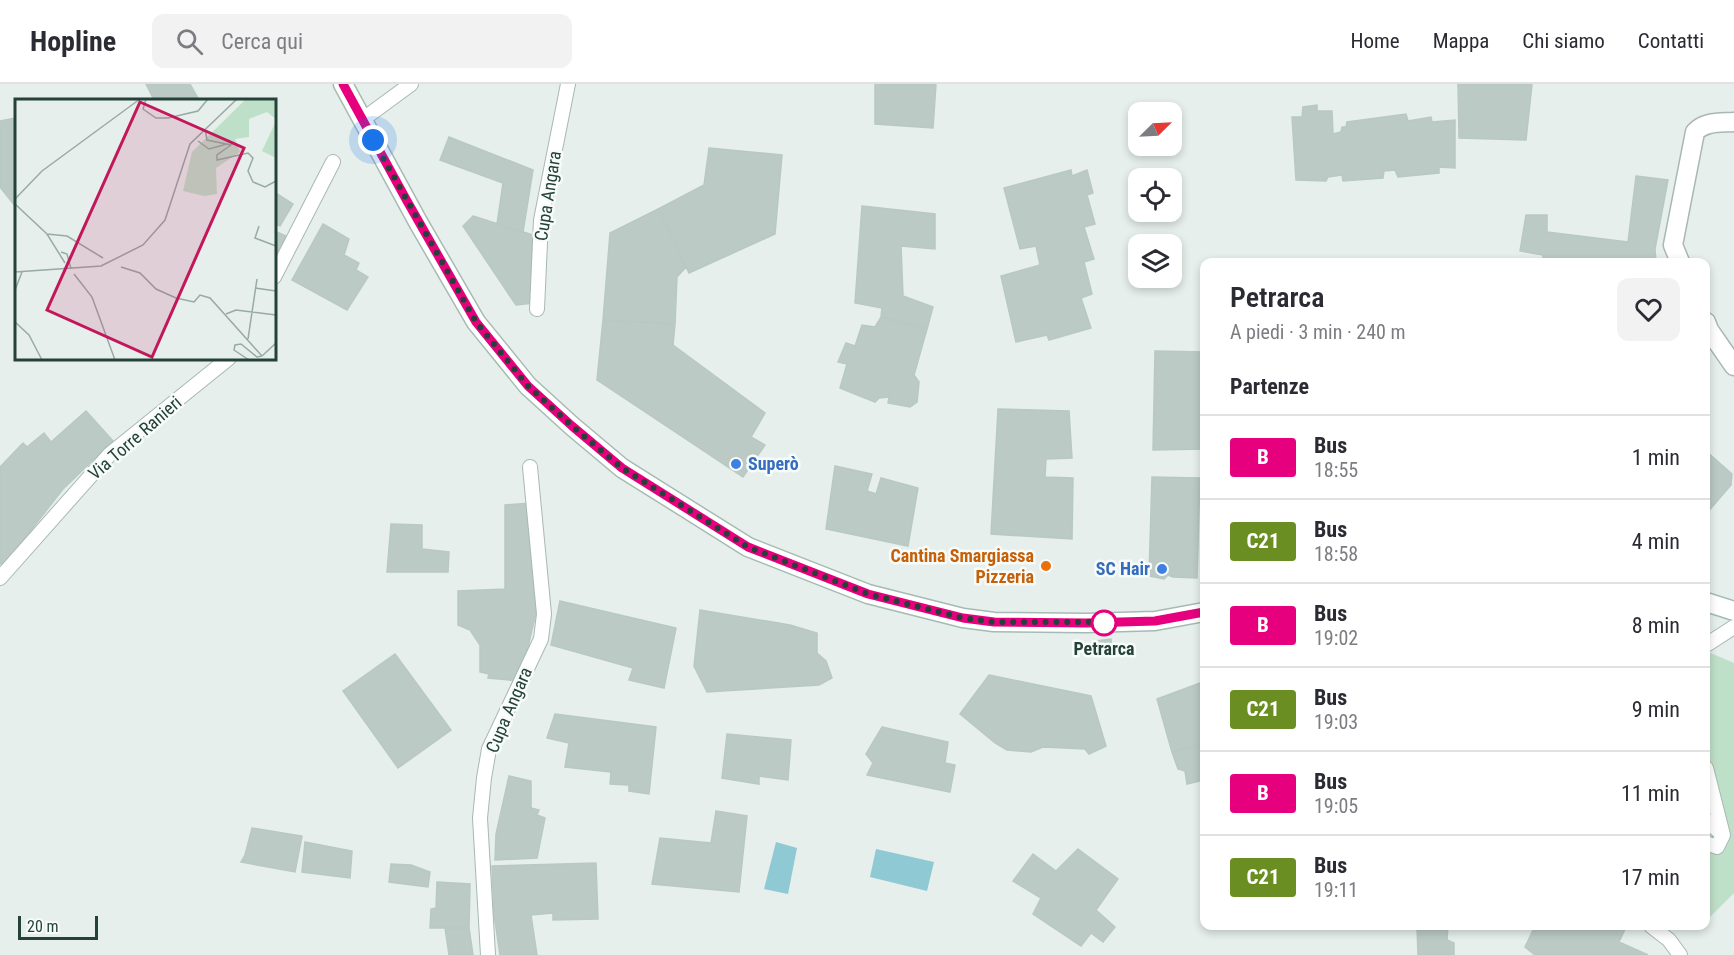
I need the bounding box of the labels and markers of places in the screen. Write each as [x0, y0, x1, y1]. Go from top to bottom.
place label: Superò [748, 453, 799, 474]
marker: Superò [729, 457, 743, 471]
place label: Cantina Smargiassa Pizzeria [891, 545, 1034, 587]
place label: SC Hair [1096, 558, 1150, 579]
marker: Cantina Smargiassa Pizzeria [1039, 559, 1053, 573]
marker: SC Hair [1155, 562, 1169, 576]
marker: Petrarca [1091, 610, 1117, 636]
place label: Petrarca [1074, 638, 1134, 659]

